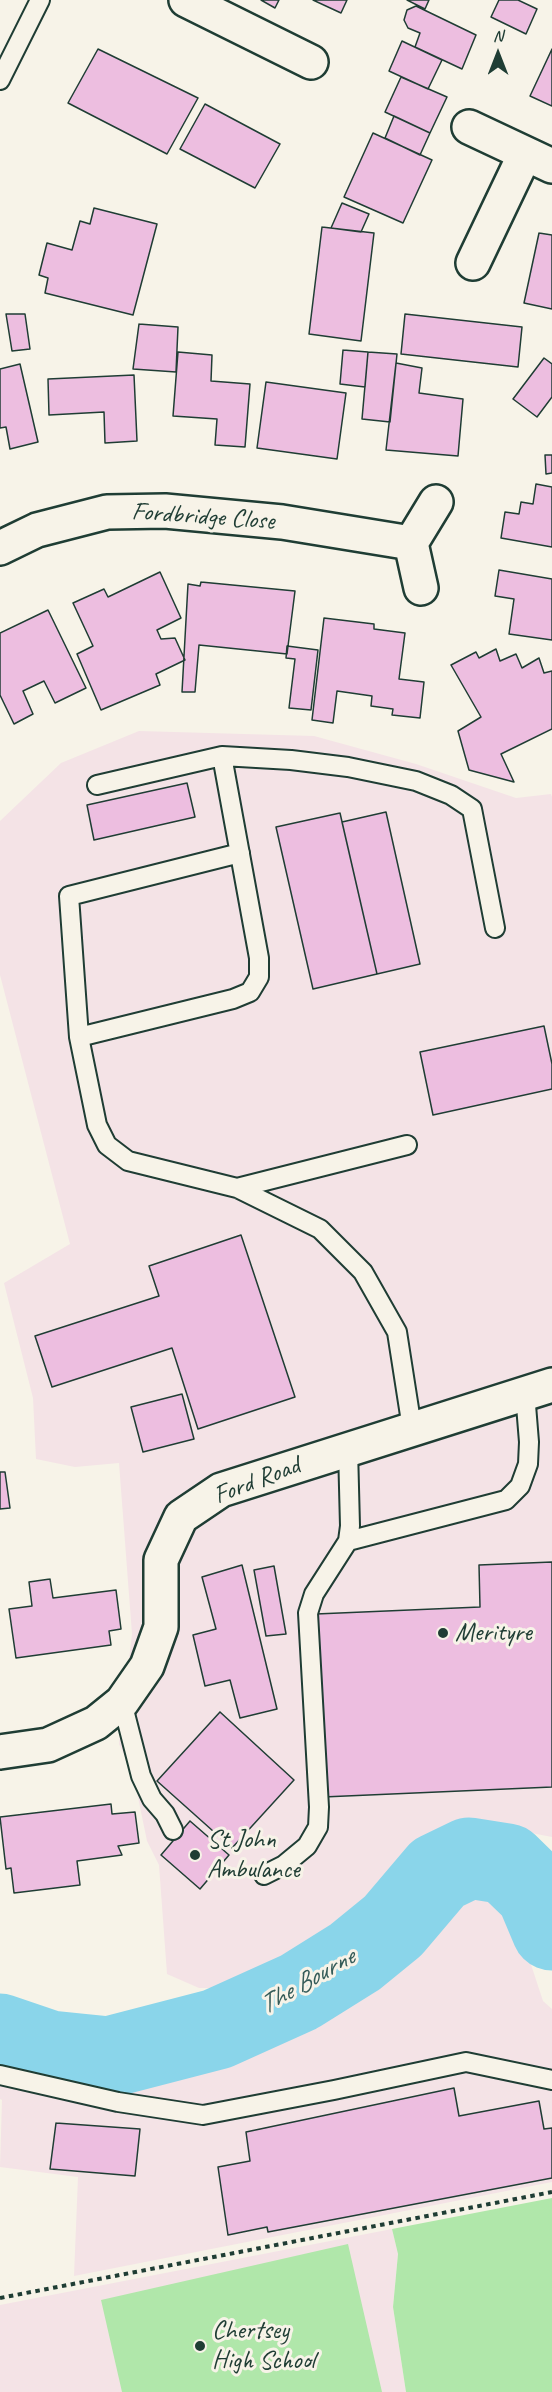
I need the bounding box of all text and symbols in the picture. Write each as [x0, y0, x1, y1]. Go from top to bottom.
north arrow [468, 24, 528, 84]
text: N [493, 26, 503, 46]
street label: Fordbridge Close [131, 496, 275, 538]
street label: Ford Road [209, 1450, 305, 1512]
place label: Merityre [455, 1617, 532, 1649]
marker: Merityre [436, 1626, 450, 1640]
place label: St John Ambulance [207, 1824, 300, 1886]
marker: St John Ambulance [188, 1848, 202, 1862]
water label: The Bourne [253, 1942, 361, 2022]
place label: Chertsey High School [212, 2315, 315, 2376]
marker: Chertsey High School [193, 2339, 207, 2353]

